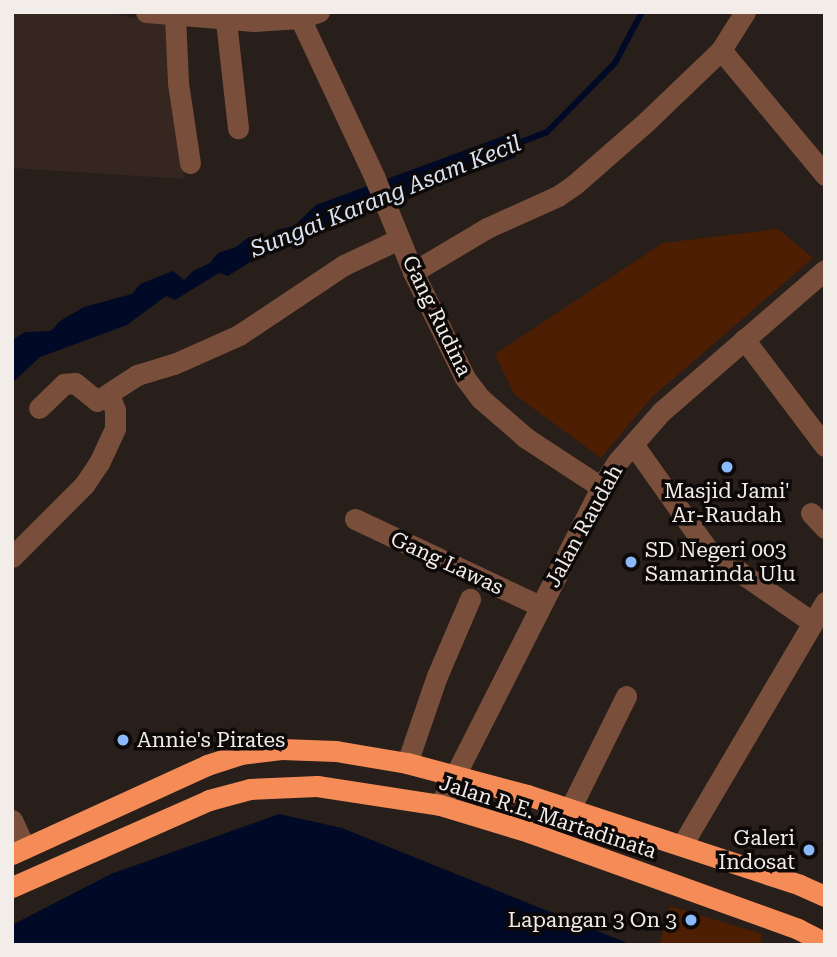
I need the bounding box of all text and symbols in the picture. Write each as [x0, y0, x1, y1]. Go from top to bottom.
water label: Sungai Karang Asam Kecil [247, 130, 525, 264]
street label: Gang Rudina [397, 252, 477, 380]
marker: Masjid Jami' Ar-Raudah [719, 459, 735, 475]
street label: Jalan Raudah [540, 460, 628, 592]
place label: Masjid Jami' Ar-Raudah [664, 478, 790, 528]
street label: Gang Lawas [387, 526, 507, 600]
place label: SD Negeri 003 Samarinda Ulu [645, 537, 796, 587]
marker: SD Negeri 003 Samarinda Ulu [623, 554, 639, 570]
place label: Annie's Pirates [137, 727, 285, 753]
marker: Annie's Pirates [115, 732, 131, 748]
street label: Jalan R.E. Martadinata [436, 770, 660, 864]
place label: Galeri Indosat [718, 825, 795, 875]
marker: Galeri Indosat [801, 842, 817, 858]
place label: Lapangan 3 On 3 [508, 907, 677, 933]
marker: Lapangan 3 On 3 [683, 912, 699, 928]

